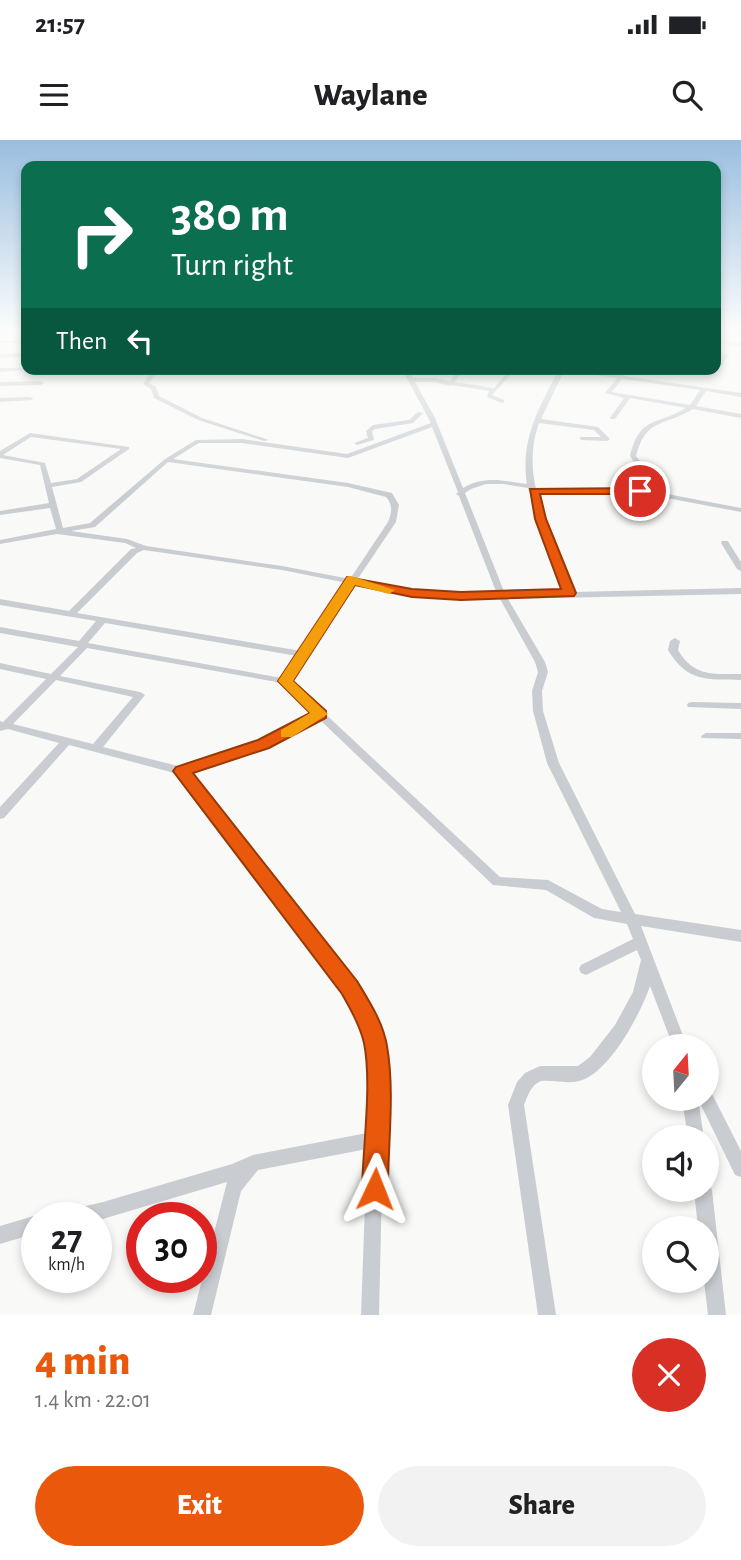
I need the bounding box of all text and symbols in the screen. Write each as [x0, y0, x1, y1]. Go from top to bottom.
text: 21:57 [35, 11, 85, 37]
icon: menu [35, 76, 73, 114]
icon: search [668, 76, 706, 114]
text: Waylane [314, 79, 427, 111]
icon: right [56, 189, 147, 280]
text: 380 m [171, 191, 289, 240]
text: Turn right [171, 249, 293, 281]
icon: left [121, 322, 159, 360]
text: Then [56, 328, 107, 354]
pin [610, 461, 670, 521]
icon: arrive [621, 472, 659, 510]
north arrow [642, 1034, 719, 1111]
map controls [642, 1034, 719, 1293]
button: sound [642, 1125, 719, 1202]
position arrow [338, 1152, 412, 1226]
speed limit sign: 30 [126, 1202, 217, 1293]
button: search [642, 1216, 719, 1293]
text: 27 [51, 1221, 82, 1256]
text: km/h [48, 1256, 85, 1274]
button: close [632, 1338, 706, 1412]
text: 4 min [35, 1340, 131, 1382]
text: 1.4 km · 22:01 [35, 1389, 151, 1412]
button: Exit [35, 1466, 364, 1546]
button: Share [378, 1466, 706, 1546]

